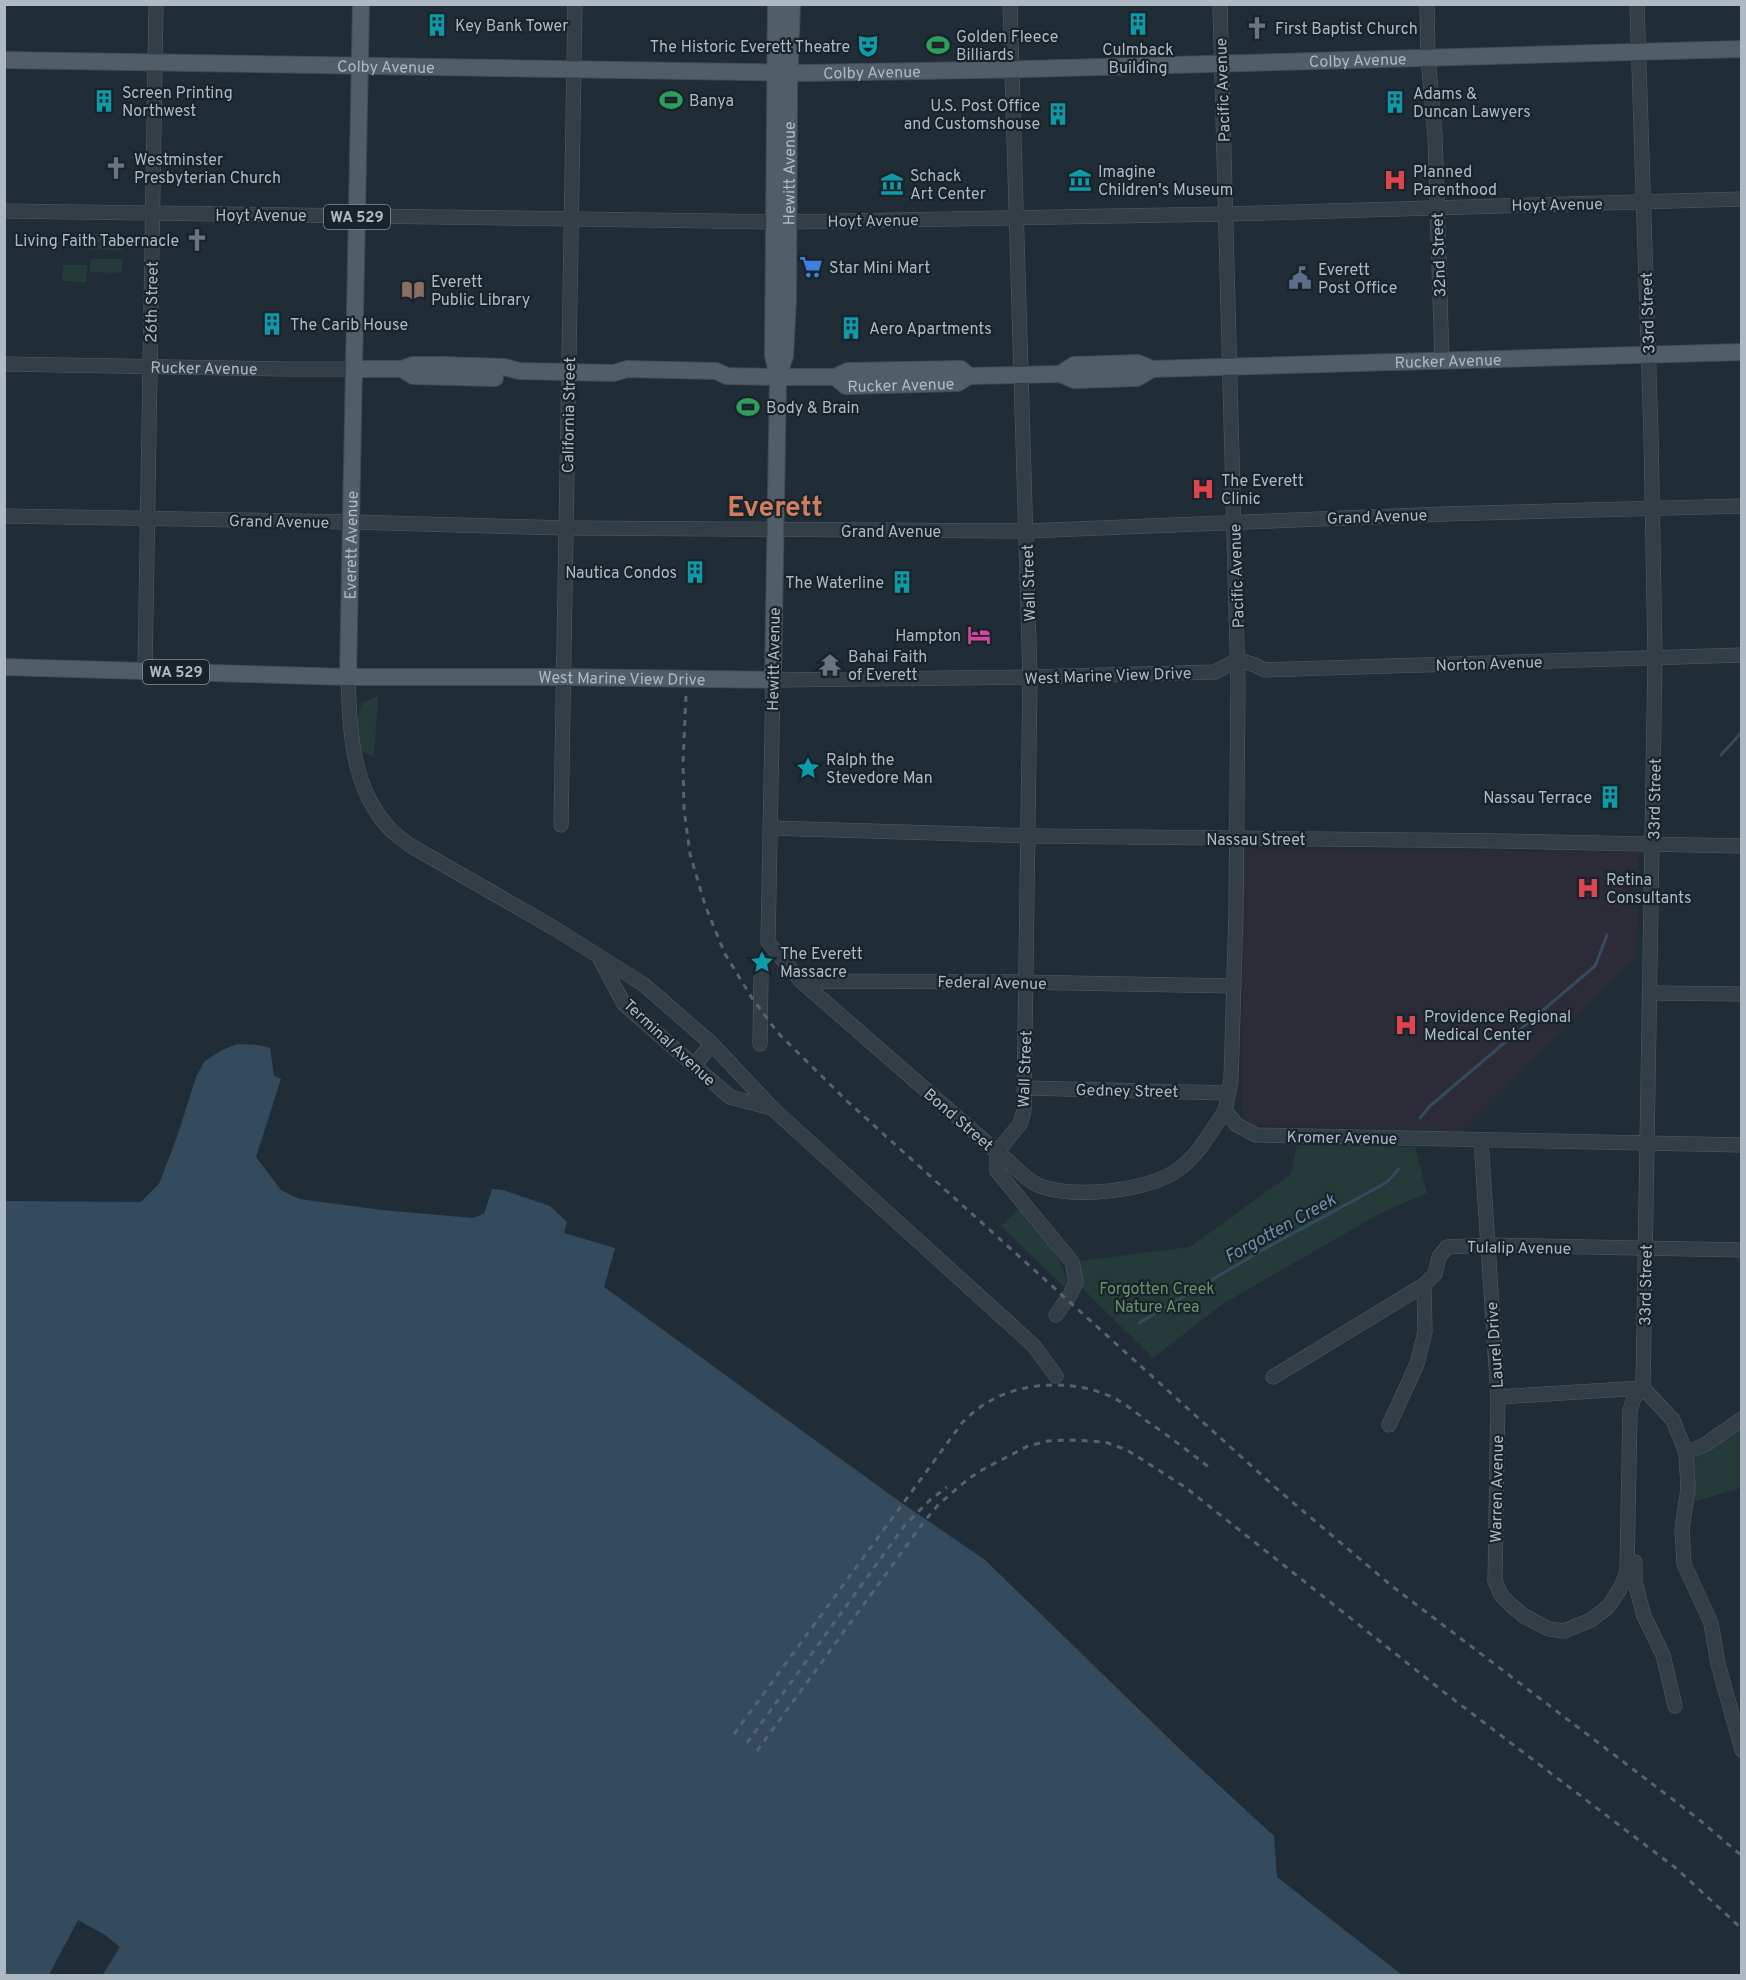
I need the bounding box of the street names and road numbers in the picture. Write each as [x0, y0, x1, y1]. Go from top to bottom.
street label: Pacific Avenue [1212, 37, 1236, 142]
street label: Colby Avenue [1309, 50, 1407, 73]
street label: Colby Avenue [337, 57, 435, 79]
street label: Colby Avenue [823, 63, 921, 85]
street label: Hewitt Avenue [780, 121, 801, 225]
street label: Hoyt Avenue [1511, 195, 1603, 217]
road number: WA 529 [324, 205, 390, 229]
street label: Hoyt Avenue [215, 207, 307, 227]
street label: Hoyt Avenue [827, 211, 919, 233]
street label: 32nd Street [1429, 212, 1451, 298]
street label: 26th Street [142, 261, 164, 343]
street label: 33rd Street [1638, 272, 1660, 354]
street label: Rucker Avenue [1394, 351, 1502, 374]
street label: California Street [559, 357, 581, 473]
street label: Rucker Avenue [150, 359, 258, 380]
street label: Rucker Avenue [847, 375, 955, 398]
street label: Everett Avenue [342, 491, 364, 599]
street label: Grand Avenue [1327, 506, 1428, 530]
street label: Grand Avenue [229, 512, 329, 534]
street label: Grand Avenue [841, 523, 941, 543]
street label: Pacific Avenue [1226, 523, 1250, 628]
street label: Wall Street [1019, 544, 1041, 622]
street label: Hewitt Avenue [764, 607, 786, 711]
street label: Norton Avenue [1435, 653, 1543, 677]
road number: WA 529 [143, 660, 209, 684]
street label: West Marine View Drive [1024, 664, 1192, 690]
street label: West Marine View Drive [538, 669, 706, 691]
street label: 33rd Street [1645, 758, 1667, 840]
street label: Nassau Street [1206, 831, 1306, 851]
street label: Federal Avenue [937, 973, 1047, 995]
street label: Terminal Avenue [618, 996, 719, 1091]
street label: Wall Street [1015, 1030, 1037, 1108]
street label: Gedney Street [1075, 1081, 1178, 1103]
street label: Bond Street [919, 1085, 997, 1156]
street label: Kromer Avenue [1286, 1128, 1397, 1150]
street label: Tulalip Avenue [1467, 1238, 1571, 1260]
street label: 33rd Street [1636, 1244, 1658, 1326]
street label: Laurel Drive [1483, 1301, 1509, 1389]
street label: Warren Avenue [1487, 1435, 1509, 1543]

